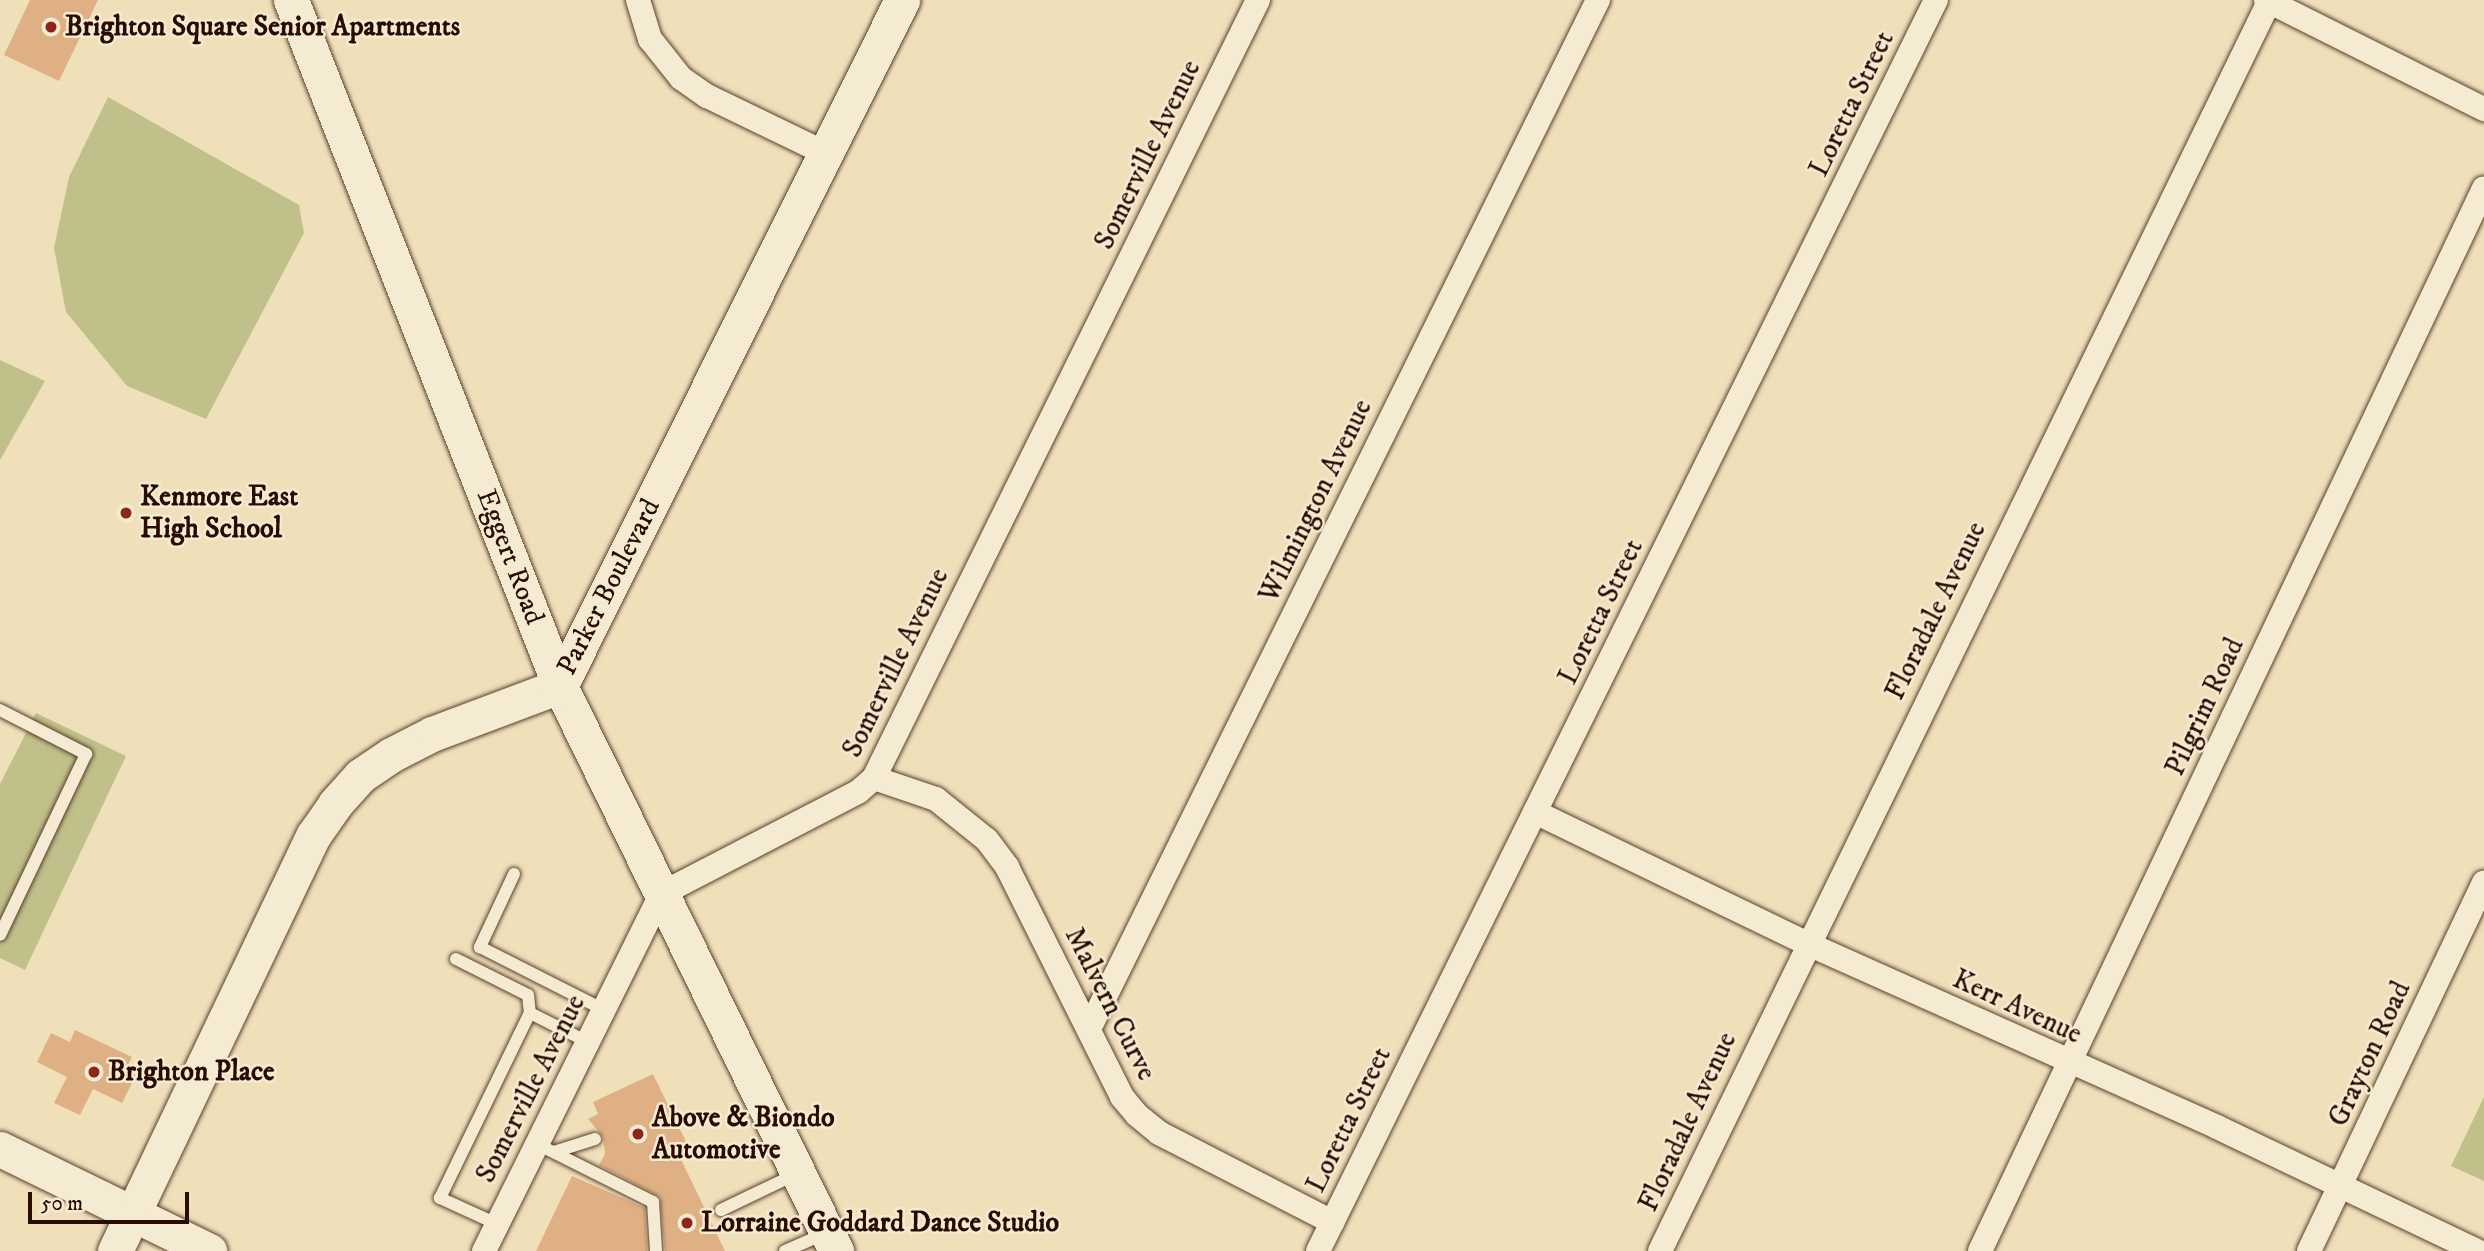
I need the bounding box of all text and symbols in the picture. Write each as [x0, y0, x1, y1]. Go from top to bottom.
place label: Brighton Square Senior Apartments [65, 10, 460, 44]
marker: Brighton Square Senior Apartments [43, 19, 59, 35]
street label: Loretta Street [1802, 26, 1902, 182]
street label: Somerville Avenue [1088, 55, 1208, 255]
street label: Wilmington Avenue [1252, 394, 1380, 608]
place label: Kenmore East High School [140, 480, 298, 546]
street label: Eggert Road [469, 485, 551, 629]
street label: Parker Boulevard [550, 493, 668, 681]
marker: Kenmore East High School [118, 505, 134, 521]
street label: Floradale Avenue [1878, 517, 1994, 705]
street label: Loretta Street [1551, 534, 1651, 690]
street label: Somerville Avenue [836, 563, 956, 763]
street label: Pilgrim Road [2158, 633, 2252, 781]
street label: Malvern Curve [1057, 922, 1163, 1086]
street label: Kerr Avenue [1947, 962, 2087, 1052]
street label: Grayton Road [2322, 976, 2418, 1132]
street label: Somerville Avenue [469, 989, 593, 1189]
street label: Floradale Avenue [1632, 1027, 1744, 1217]
street label: Loretta Street [1299, 1042, 1399, 1198]
place label: Brighton Place [108, 1055, 275, 1089]
marker: Brighton Place [86, 1064, 102, 1080]
place label: Above & Biondo Automotive [652, 1101, 835, 1167]
marker: Above & Biondo Automotive [630, 1126, 646, 1142]
scale bar [32, 1178, 192, 1222]
text: 50 m [41, 1191, 83, 1217]
place label: Lorraine Goddard Dance Studio [701, 1206, 1059, 1240]
marker: Lorraine Goddard Dance Studio [679, 1215, 695, 1231]

